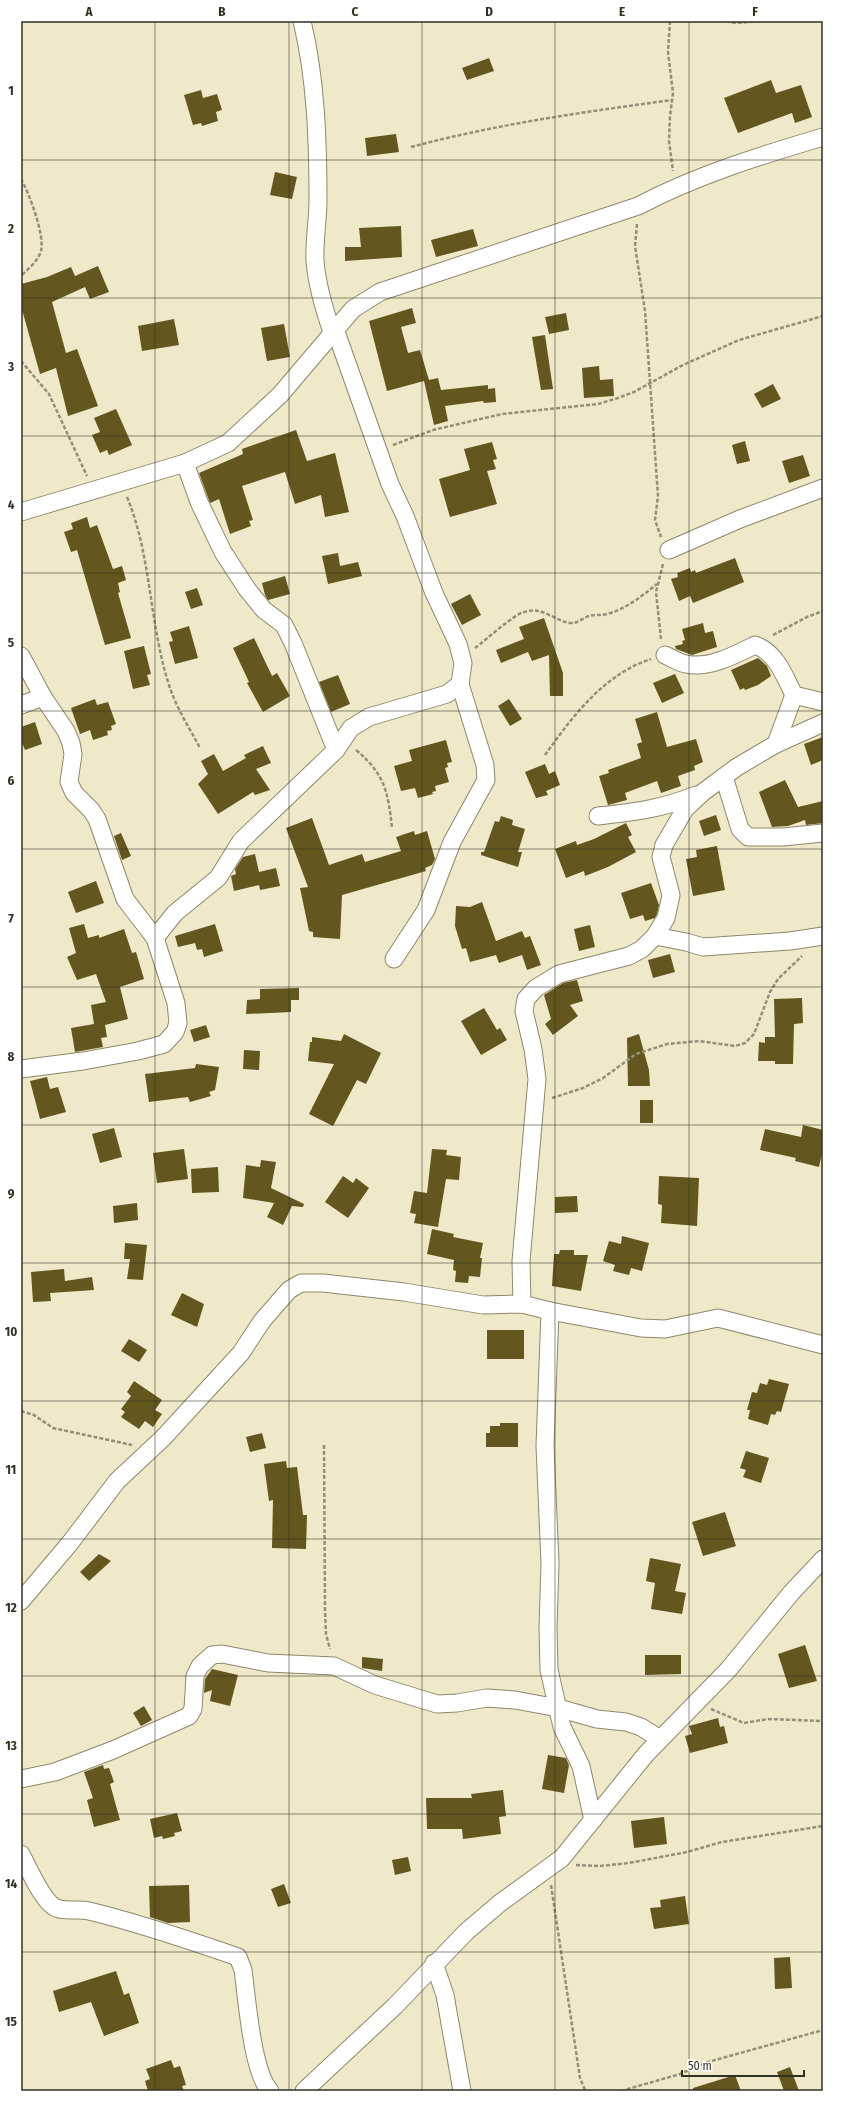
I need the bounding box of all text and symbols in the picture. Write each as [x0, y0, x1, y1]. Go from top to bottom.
text: A [84, 4, 93, 19]
text: B [218, 4, 226, 19]
text: C [352, 4, 359, 19]
text: D [485, 4, 493, 19]
text: E [619, 4, 625, 19]
text: F [752, 4, 758, 19]
text: 1 [8, 83, 14, 98]
text: 2 [7, 221, 14, 236]
text: 3 [7, 359, 14, 374]
text: 4 [8, 497, 15, 512]
text: 5 [8, 635, 14, 650]
text: 6 [8, 773, 15, 788]
text: 7 [8, 911, 14, 926]
text: 8 [8, 1049, 15, 1064]
text: 9 [8, 1186, 15, 1201]
text: 10 [5, 1324, 17, 1339]
text: 11 [6, 1462, 16, 1477]
text: 12 [5, 1600, 17, 1615]
text: 13 [5, 1738, 17, 1753]
text: 14 [5, 1876, 17, 1891]
text: 15 [5, 2014, 17, 2029]
scale bar [682, 2052, 804, 2078]
text: 50 m [688, 2059, 712, 2073]

